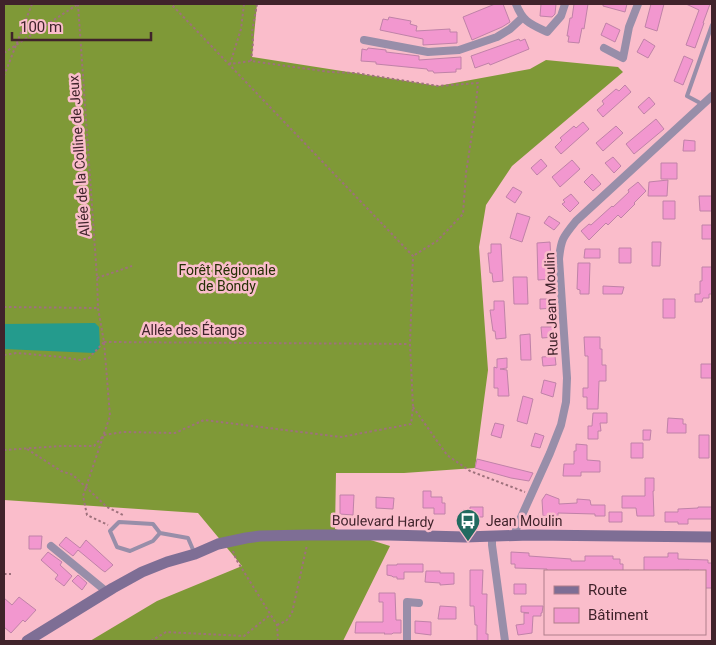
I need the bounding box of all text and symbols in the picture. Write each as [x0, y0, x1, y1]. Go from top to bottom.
scale bar [12, 10, 151, 42]
text: 100 m [20, 18, 62, 36]
street label: Allée de la Colline de Jeux [65, 75, 93, 237]
street label: Rue Jean Moulin [541, 252, 561, 356]
park label: Forêt Régionale de Bondy [178, 262, 276, 294]
street label: Allée des Étangs [141, 321, 245, 338]
bus stop icon: Jean Moulin [455, 508, 481, 542]
street label: Boulevard Hardy [332, 512, 435, 530]
place label: Jean Moulin [486, 513, 562, 529]
legend [544, 570, 706, 635]
text: Route [588, 581, 627, 599]
text: Bâtiment [588, 606, 648, 624]

